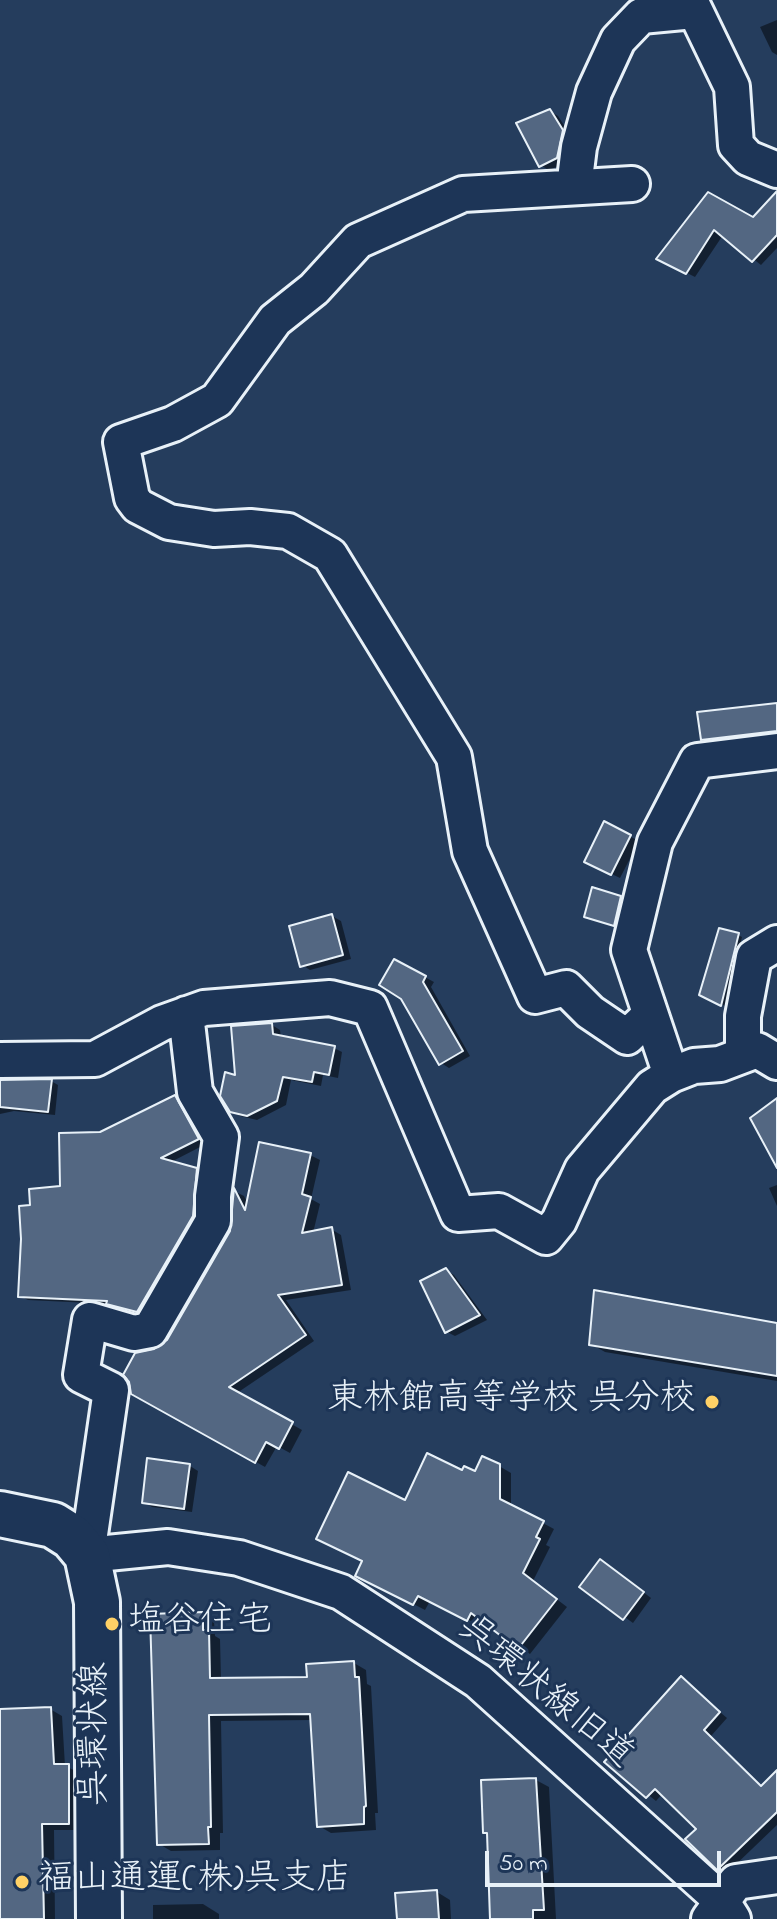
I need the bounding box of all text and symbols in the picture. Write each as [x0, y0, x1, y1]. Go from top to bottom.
place label: 東林館高等学校 呉分校 [327, 1380, 696, 1424]
marker: 東林館高等学校 呉分校 [703, 1393, 721, 1411]
place label: 塩谷住宅 [128, 1602, 272, 1646]
street label: 呉環状線旧道 [447, 1608, 641, 1780]
marker: 塩谷住宅 [103, 1615, 121, 1633]
street label: 呉環状線 [76, 1662, 120, 1806]
scale bar [489, 1835, 725, 1885]
text: 50 m [499, 1847, 548, 1882]
place label: 福山通運(株)呉支店 [38, 1860, 352, 1904]
marker: 福山通運(株)呉支店 [13, 1873, 31, 1891]

